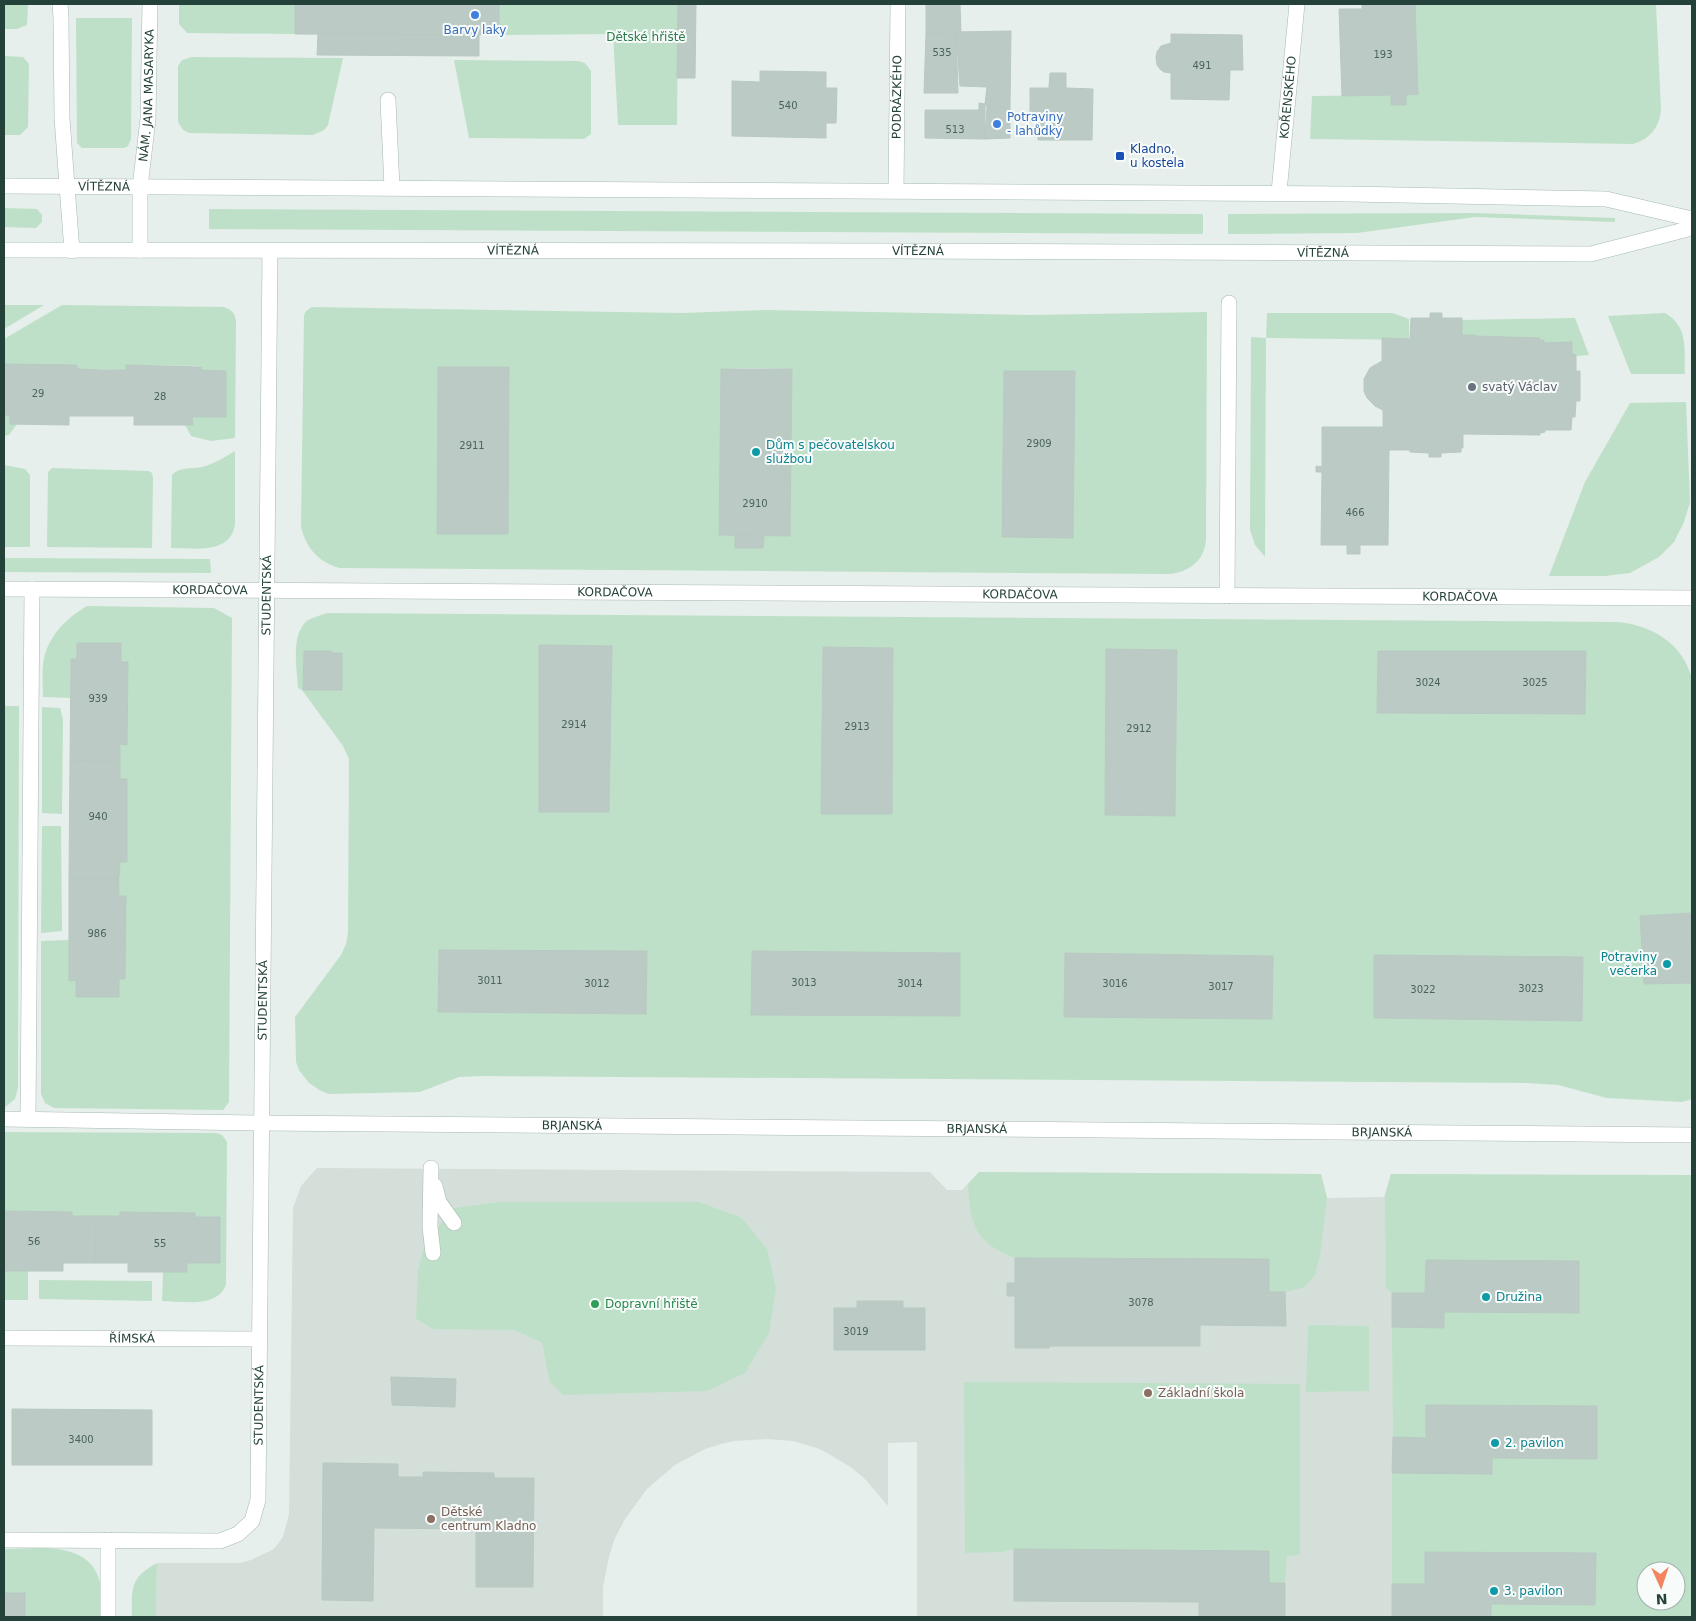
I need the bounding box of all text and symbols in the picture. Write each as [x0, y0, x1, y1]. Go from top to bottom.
marker: Barvy laky [469, 9, 481, 21]
place label: Barvy laky [444, 23, 506, 37]
street label: NÁM. JANA MASARYKA [136, 28, 157, 163]
park label: Dětské hřiště [606, 30, 686, 44]
house number: 535 [932, 47, 952, 58]
house number: 193 [1373, 49, 1393, 60]
street label: PODRÁZKÉHO [889, 55, 904, 139]
street label: KOŘENSKÉHO [1277, 55, 1299, 139]
house number: 491 [1192, 60, 1212, 71]
house number: 540 [778, 100, 798, 111]
place label: Potraviny - lahůdky [1007, 110, 1063, 138]
marker: Potraviny - lahůdky [991, 118, 1003, 130]
house number: 513 [945, 124, 965, 135]
place label: Kladno, u kostela [1130, 142, 1184, 170]
marker: Kladno, u kostela [1114, 150, 1126, 162]
street label: VÍTĚZNÁ [78, 178, 131, 194]
street label: VÍTĚZNÁ [487, 243, 540, 258]
street label: VÍTĚZNÁ [892, 243, 945, 258]
street label: VÍTĚZNÁ [1297, 245, 1350, 260]
place label: svatý Václav [1482, 380, 1557, 394]
marker: svatý Václav [1466, 381, 1478, 393]
house number: 29 [32, 388, 44, 399]
house number: 28 [154, 391, 166, 402]
place label: Dům s pečovatelskou službou [766, 438, 895, 466]
house number: 2909 [1026, 438, 1052, 449]
house number: 2911 [459, 440, 485, 451]
marker: Dům s pečovatelskou službou [750, 446, 762, 458]
house number: 2910 [742, 498, 768, 509]
house number: 466 [1345, 507, 1365, 518]
street label: STUDENTSKÁ [259, 554, 274, 636]
street label: KORDAČOVA [172, 582, 248, 597]
street label: KORDAČOVA [577, 584, 653, 599]
street label: KORDAČOVA [982, 586, 1058, 602]
street label: KORDAČOVA [1422, 589, 1498, 604]
house number: 3024 [1415, 677, 1441, 688]
house number: 3025 [1522, 677, 1548, 688]
house number: 939 [88, 693, 108, 704]
house number: 2914 [561, 719, 587, 730]
house number: 2913 [844, 721, 870, 732]
house number: 2912 [1126, 723, 1152, 734]
house number: 940 [88, 811, 108, 822]
house number: 986 [87, 928, 107, 939]
place label: Potraviny večerka [1601, 950, 1657, 978]
marker: Potraviny večerka [1661, 958, 1673, 970]
street label: STUDENTSKÁ [255, 959, 270, 1041]
house number: 3011 [477, 975, 503, 986]
house number: 3013 [791, 977, 817, 988]
house number: 3012 [584, 978, 610, 989]
house number: 3014 [897, 978, 923, 989]
house number: 3016 [1102, 978, 1128, 989]
house number: 3017 [1208, 981, 1234, 992]
house number: 3023 [1518, 983, 1544, 994]
house number: 3022 [1410, 984, 1436, 995]
street label: BRJANSKÁ [542, 1118, 603, 1133]
street label: BRJANSKÁ [947, 1121, 1008, 1136]
street label: BRJANSKÁ [1352, 1125, 1413, 1140]
house number: 56 [28, 1236, 40, 1247]
house number: 55 [154, 1238, 166, 1249]
place label: Družina [1496, 1290, 1542, 1304]
marker: Družina [1480, 1291, 1492, 1303]
place label: Dopravní hřiště [605, 1297, 698, 1311]
house number: 3078 [1128, 1297, 1154, 1308]
marker: Dopravní hřiště [589, 1298, 601, 1310]
house number: 3019 [843, 1326, 869, 1337]
street label: ŘÍMSKÁ [109, 1330, 156, 1346]
street label: STUDENTSKÁ [251, 1364, 266, 1446]
place label: Základní škola [1158, 1386, 1244, 1400]
marker: Základní škola [1142, 1387, 1154, 1399]
house number: 3400 [68, 1434, 94, 1445]
place label: 2. pavilon [1505, 1436, 1564, 1450]
marker: 2. pavilon [1489, 1437, 1501, 1449]
place label: Dětské centrum Kladno [441, 1505, 536, 1533]
marker: Dětské centrum Kladno [425, 1513, 437, 1525]
north arrow [1636, 1561, 1686, 1611]
place label: 3. pavilon [1504, 1584, 1563, 1598]
marker: 3. pavilon [1488, 1585, 1500, 1597]
text: N [1655, 1591, 1668, 1607]

